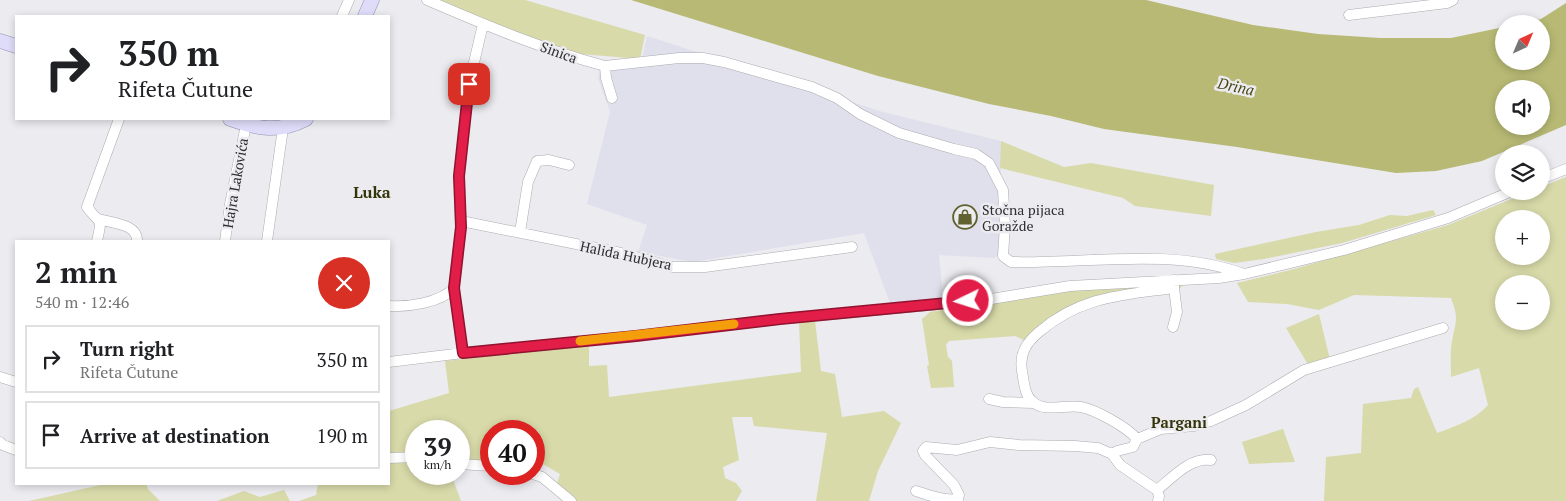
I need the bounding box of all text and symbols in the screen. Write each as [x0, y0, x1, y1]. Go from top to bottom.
north arrow [1495, 15, 1550, 70]
map controls [1495, 15, 1550, 330]
text: 350 m [118, 30, 219, 76]
icon: right [35, 35, 100, 100]
street label: Sinica [538, 37, 580, 67]
pin [448, 63, 490, 105]
icon: arrive [455, 70, 483, 98]
water label: Drina [1215, 72, 1256, 100]
text: Rifeta Čutune [118, 74, 253, 103]
button: sound [1495, 80, 1550, 135]
street label: Hajra Lakovića [218, 136, 252, 230]
button: layers [1495, 145, 1550, 200]
district label: Luka [353, 181, 391, 203]
place label: Stočna pijaca Goražde [982, 200, 1065, 235]
shop icon: Stočna pijaca Goražde [952, 204, 978, 230]
button: + [1495, 210, 1550, 265]
street label: Halida Hubjera [578, 236, 674, 274]
text: 2 min [35, 252, 117, 292]
button: close [318, 257, 370, 309]
position arrow [941, 274, 993, 326]
button: − [1495, 275, 1550, 330]
text: 540 m · 12:46 [35, 291, 129, 313]
text: Turn right [80, 336, 174, 361]
icon: right [37, 345, 65, 373]
text: 350 m [317, 347, 368, 372]
text: Rifeta Čutune [80, 361, 178, 383]
district label: Pargani [1151, 412, 1207, 432]
speed limit sign: 40 [480, 420, 545, 485]
icon: arrive [37, 421, 65, 449]
text: Arrive at destination [80, 423, 269, 448]
text: 190 m [317, 423, 368, 448]
text: 39 [423, 430, 452, 463]
text: km/h [424, 457, 451, 472]

